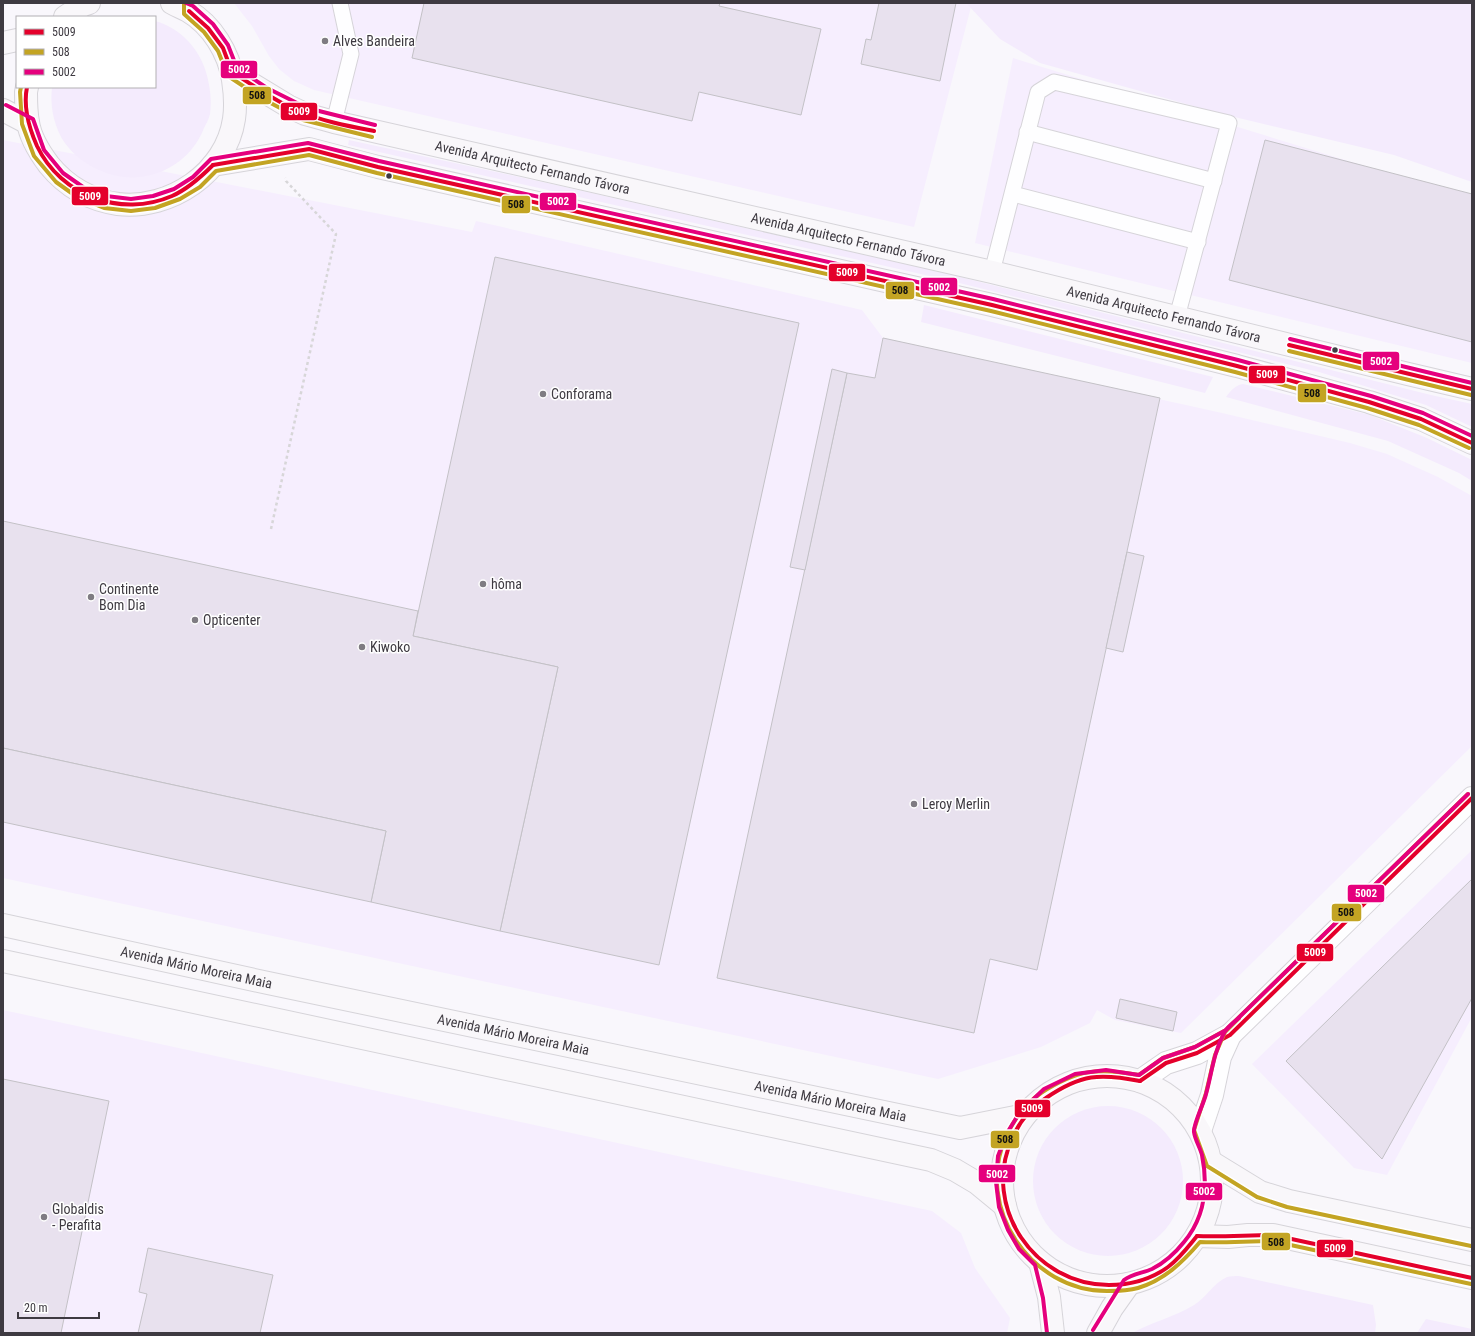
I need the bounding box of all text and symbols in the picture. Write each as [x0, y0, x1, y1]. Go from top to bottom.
legend [16, 16, 156, 88]
text: 5009 [52, 25, 76, 39]
place label: Alves Bandeira [333, 33, 415, 49]
marker: Alves Bandeira [320, 36, 330, 46]
text: 508 [52, 45, 70, 59]
line badge: 5002 [220, 60, 258, 79]
text: 5002 [228, 63, 251, 76]
text: 5002 [52, 65, 76, 79]
line badge: 508 [242, 86, 272, 105]
text: 508 [249, 89, 266, 102]
line badge: 5009 [280, 102, 318, 121]
text: 5009 [288, 105, 310, 118]
street label: Avenida Arquitecto Fernando Távora [434, 137, 631, 197]
unlabelled marker [384, 171, 394, 181]
line badge: 5009 [71, 186, 109, 206]
text: 5009 [79, 190, 101, 203]
line badge: 5002 [539, 192, 577, 211]
line badge: 508 [501, 195, 531, 214]
text: 5002 [547, 195, 570, 208]
text: 508 [508, 198, 525, 211]
street label: Avenida Arquitecto Fernando Távora [750, 209, 947, 269]
line badge: 5009 [828, 263, 866, 282]
text: 5009 [836, 266, 858, 279]
line badge: 5002 [920, 277, 958, 296]
line badge: 508 [885, 281, 915, 300]
text: 5002 [928, 281, 951, 294]
street label: Avenida Arquitecto Fernando Távora [1065, 283, 1262, 346]
text: 508 [892, 284, 909, 297]
unlabelled marker [1330, 345, 1340, 355]
line badge: 5002 [1362, 351, 1400, 371]
text: 5002 [1370, 355, 1393, 368]
line badge: 5009 [1248, 365, 1286, 384]
text: 5009 [1256, 368, 1278, 381]
line badge: 508 [1297, 383, 1327, 403]
place label: Conforama [551, 386, 612, 402]
text: 508 [1304, 387, 1321, 400]
marker: Conforama [538, 389, 548, 399]
place label: hôma [491, 576, 522, 592]
marker: hôma [478, 579, 488, 589]
place label: Continente Bom Dia [99, 581, 159, 613]
marker: Continente Bom Dia [86, 592, 96, 602]
place label: Opticenter [203, 612, 260, 628]
marker: Opticenter [190, 615, 200, 625]
place label: Kiwoko [370, 639, 410, 655]
marker: Kiwoko [357, 642, 367, 652]
place label: Leroy Merlin [922, 796, 990, 812]
marker: Leroy Merlin [909, 799, 919, 809]
line badge: 5002 [1347, 884, 1385, 903]
text: 5002 [1355, 887, 1378, 900]
line badge: 508 [1331, 903, 1362, 922]
text: 508 [1338, 906, 1355, 919]
street label: Avenida Mário Moreira Maia [119, 943, 274, 992]
line badge: 5009 [1296, 943, 1334, 962]
text: 5009 [1304, 946, 1326, 959]
street label: Avenida Mário Moreira Maia [436, 1011, 591, 1058]
street label: Avenida Mário Moreira Maia [753, 1077, 908, 1125]
line badge: 5009 [1014, 1099, 1051, 1118]
text: 5009 [1021, 1102, 1043, 1115]
line badge: 508 [990, 1130, 1020, 1149]
text: 508 [997, 1133, 1014, 1146]
line badge: 5002 [978, 1164, 1016, 1183]
text: 5002 [986, 1168, 1009, 1181]
line badge: 5002 [1185, 1182, 1223, 1201]
text: 5002 [1193, 1185, 1216, 1198]
place label: Globaldis - Perafita [52, 1201, 104, 1233]
marker: Globaldis - Perafita [39, 1212, 49, 1222]
line badge: 508 [1261, 1232, 1291, 1251]
text: 508 [1268, 1236, 1285, 1249]
line badge: 5009 [1316, 1239, 1354, 1258]
text: 5009 [1324, 1242, 1346, 1255]
scale bar [18, 1294, 99, 1320]
text: 20 m [24, 1301, 48, 1315]

